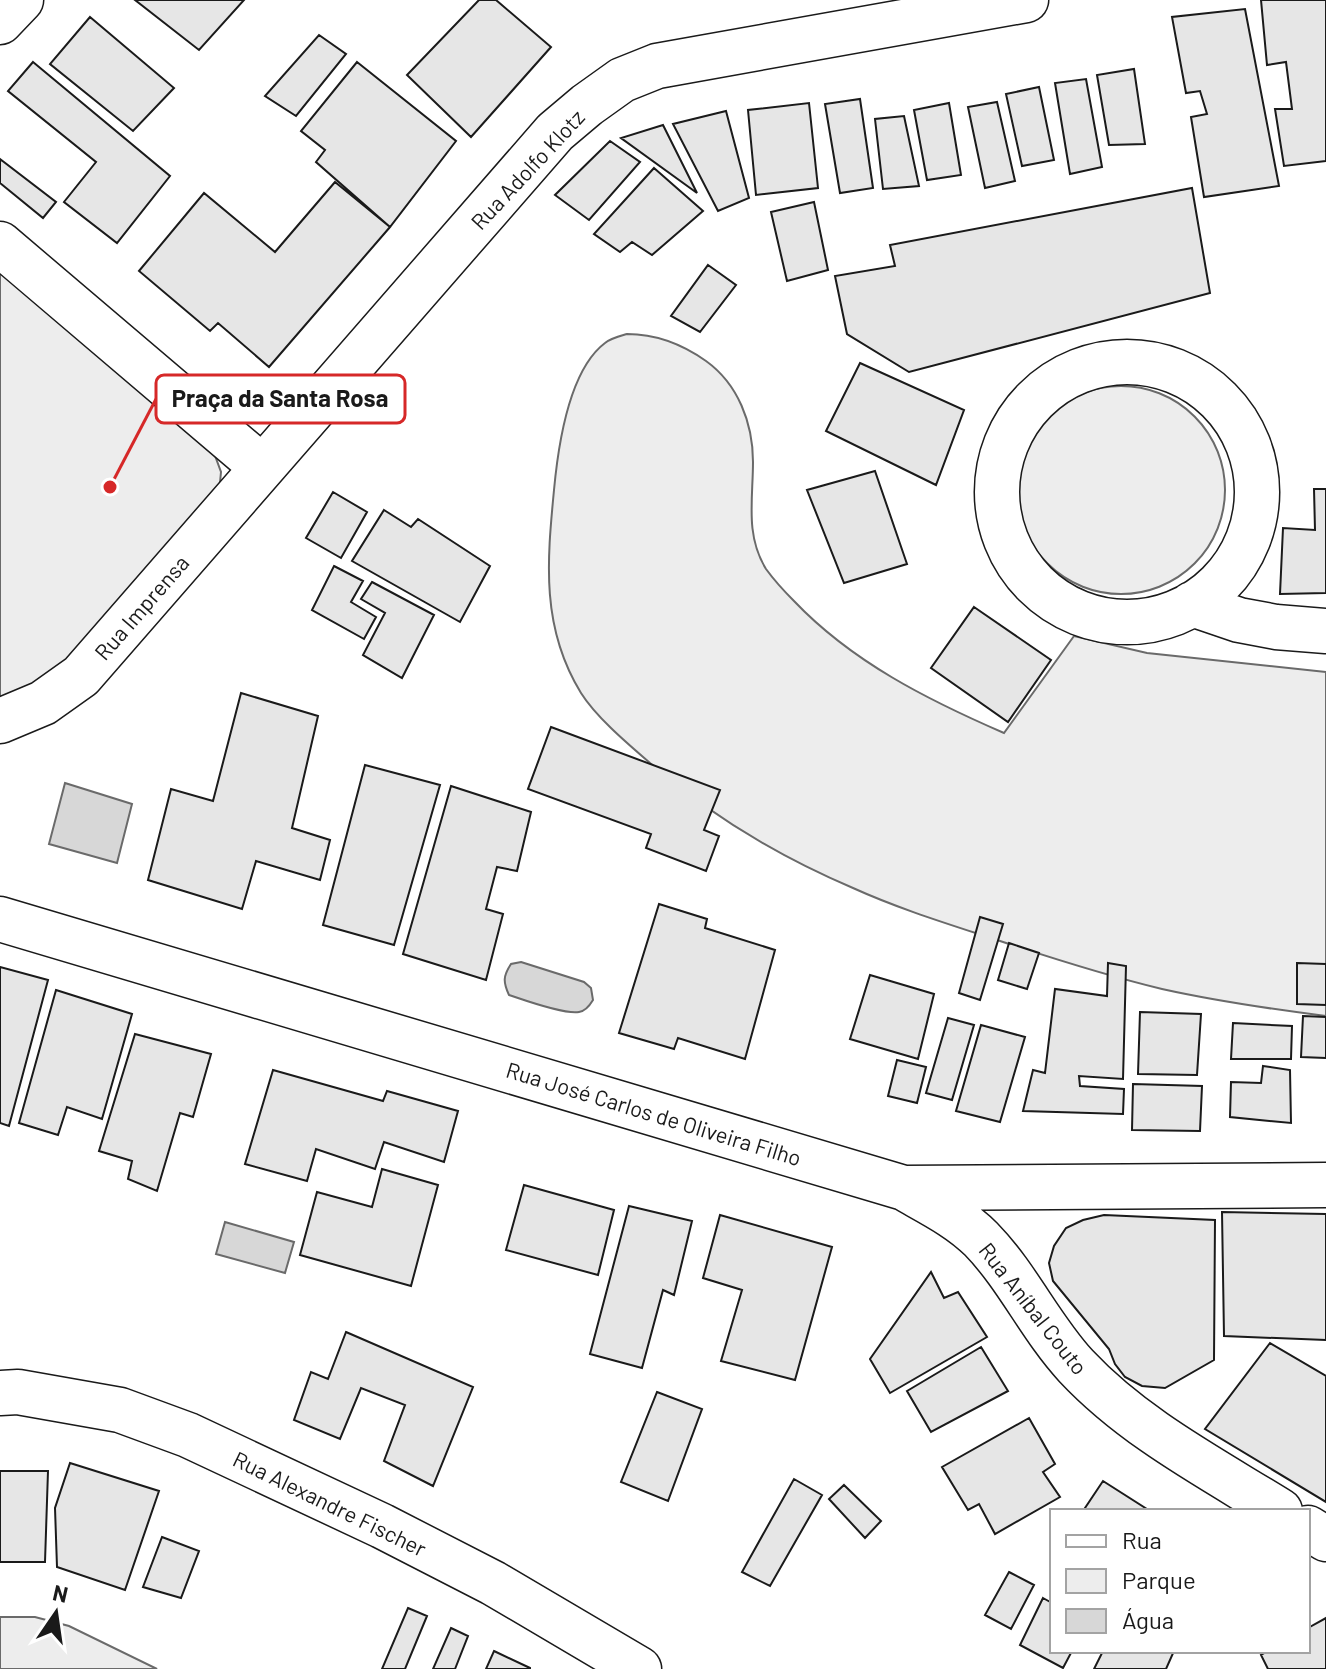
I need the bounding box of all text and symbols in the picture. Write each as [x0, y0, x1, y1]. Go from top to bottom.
street label: Rua Adolfo Klotz [465, 104, 589, 234]
callout: Praça da Santa Rosa [156, 375, 405, 423]
text: Praça da Santa Rosa [172, 383, 388, 412]
street label: Rua Imprensa [88, 549, 194, 665]
street label: Rua José Carlos de Oliveira Filho [503, 1056, 805, 1170]
street label: Rua Aníbal Couto [974, 1237, 1094, 1379]
street label: Rua Alexandre Fischer [229, 1445, 431, 1561]
legend [1050, 1509, 1310, 1653]
text: Rua [1122, 1525, 1162, 1554]
text: Parque [1122, 1565, 1196, 1594]
north arrow [16, 1573, 96, 1653]
text: N [51, 1578, 71, 1607]
text: Água [1122, 1605, 1174, 1634]

